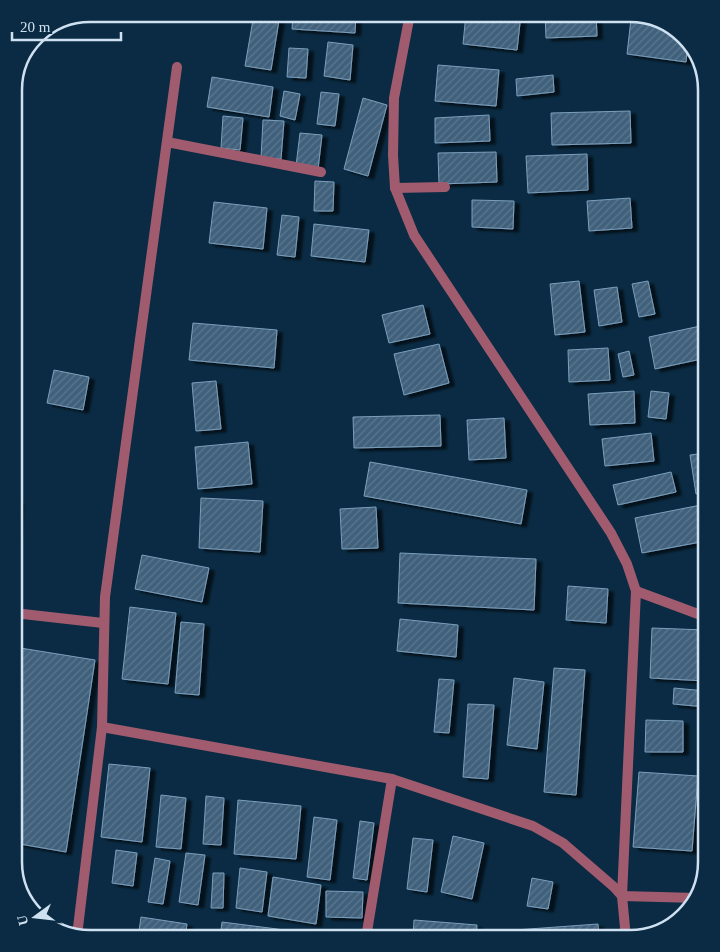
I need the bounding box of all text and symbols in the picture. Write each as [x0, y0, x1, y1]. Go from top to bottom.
scale bar [12, 10, 121, 42]
text: 20 m [20, 19, 51, 35]
north arrow [10, 892, 60, 942]
text: U [14, 913, 31, 927]

